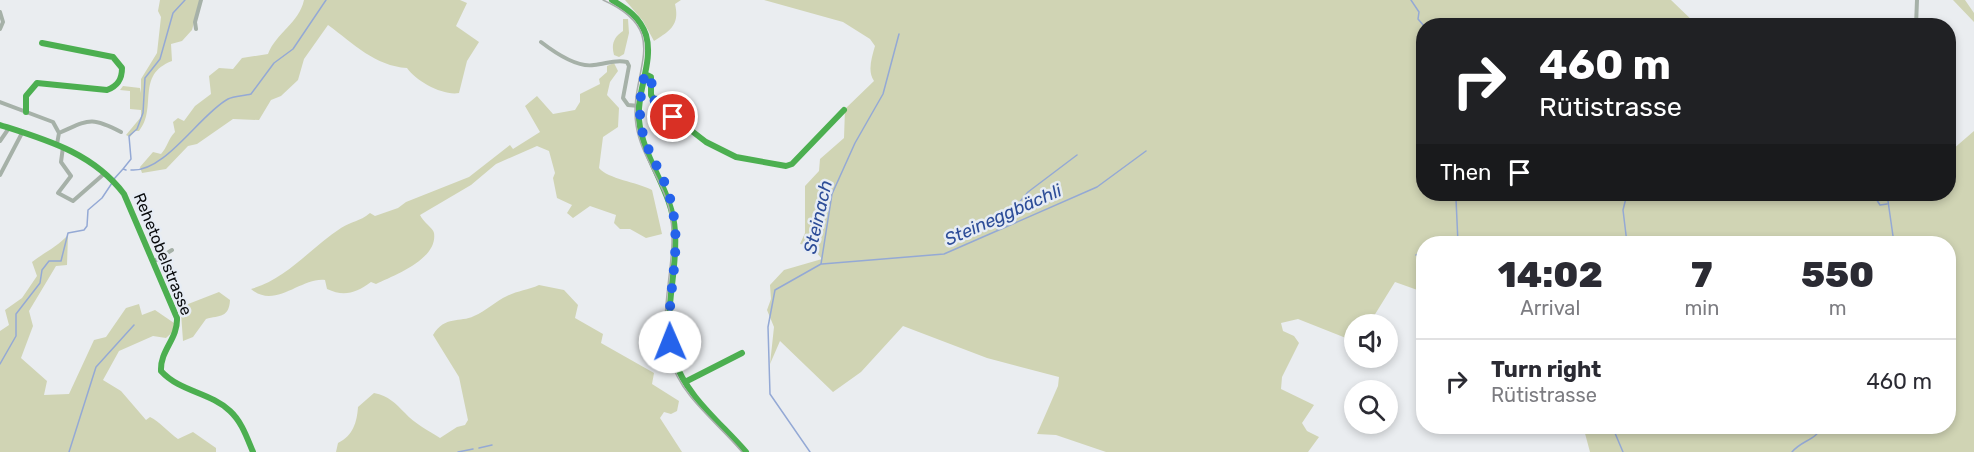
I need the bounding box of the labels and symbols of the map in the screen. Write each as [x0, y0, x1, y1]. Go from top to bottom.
pin [647, 91, 698, 142]
water label: Steinach [799, 178, 837, 256]
water label: Steineggbächli [941, 179, 1065, 251]
street label: Rehetobelstrasse [130, 190, 196, 318]
position arrow [638, 310, 702, 374]

